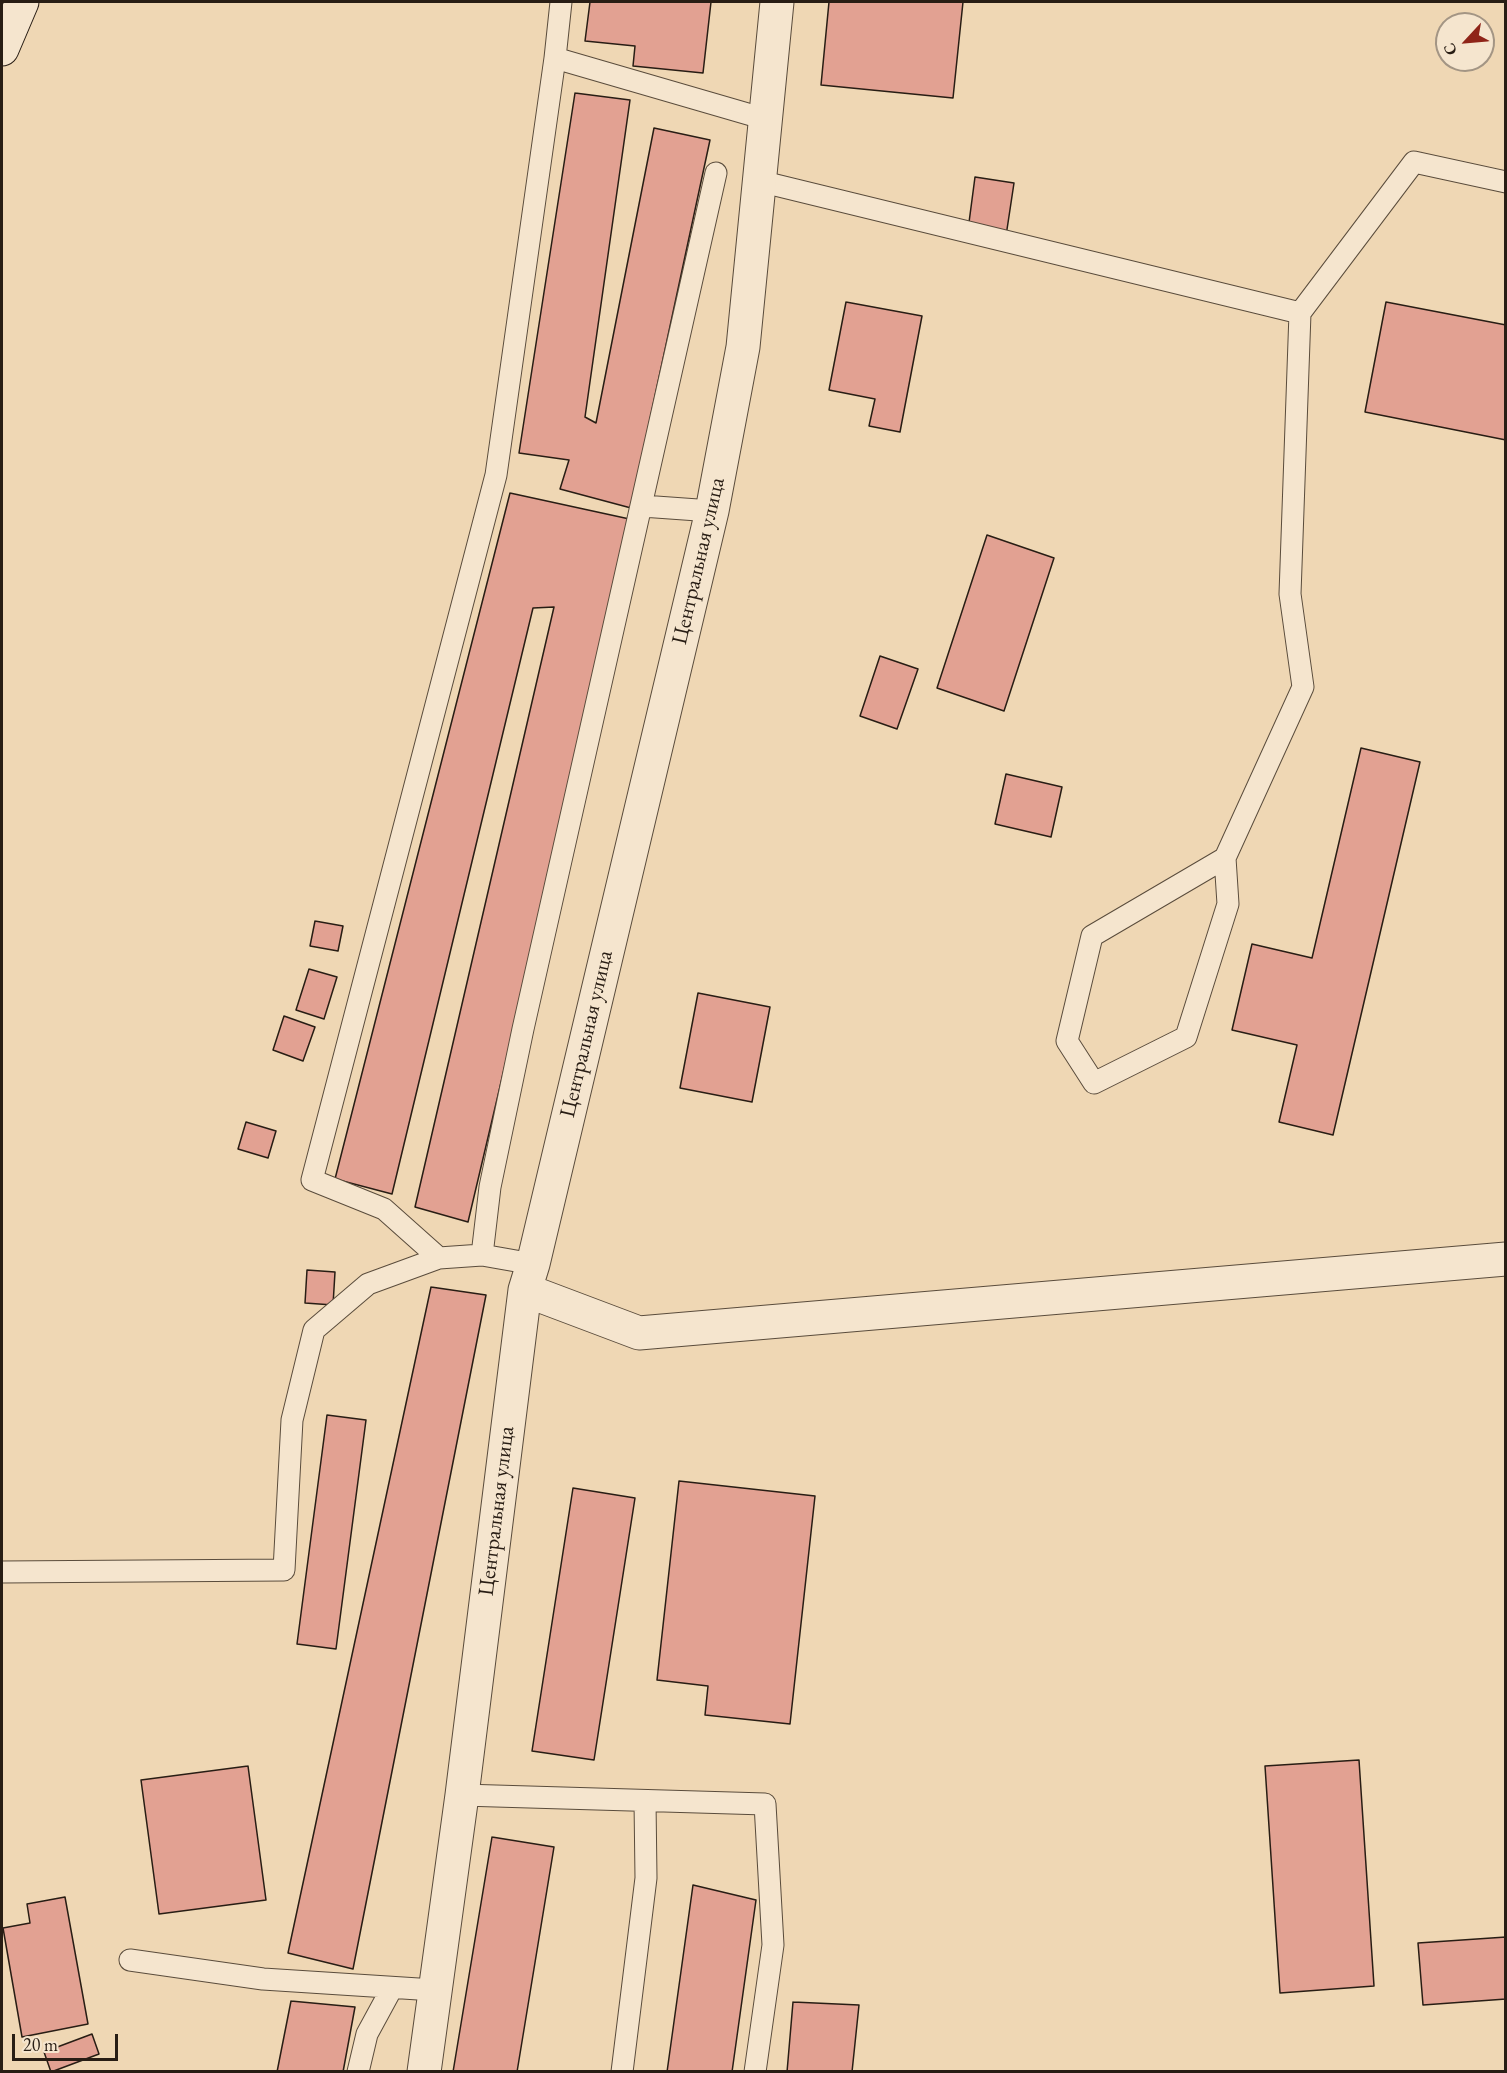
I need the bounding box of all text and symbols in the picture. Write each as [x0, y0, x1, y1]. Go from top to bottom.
north arrow [1435, 12, 1495, 72]
text: С [1438, 40, 1462, 59]
street label: Центральная улица [667, 475, 731, 647]
street label: Центральная улица [555, 948, 619, 1120]
street label: Центральная улица [473, 1425, 521, 1597]
scale bar [15, 2022, 122, 2060]
text: 20 m [23, 2033, 58, 2056]

